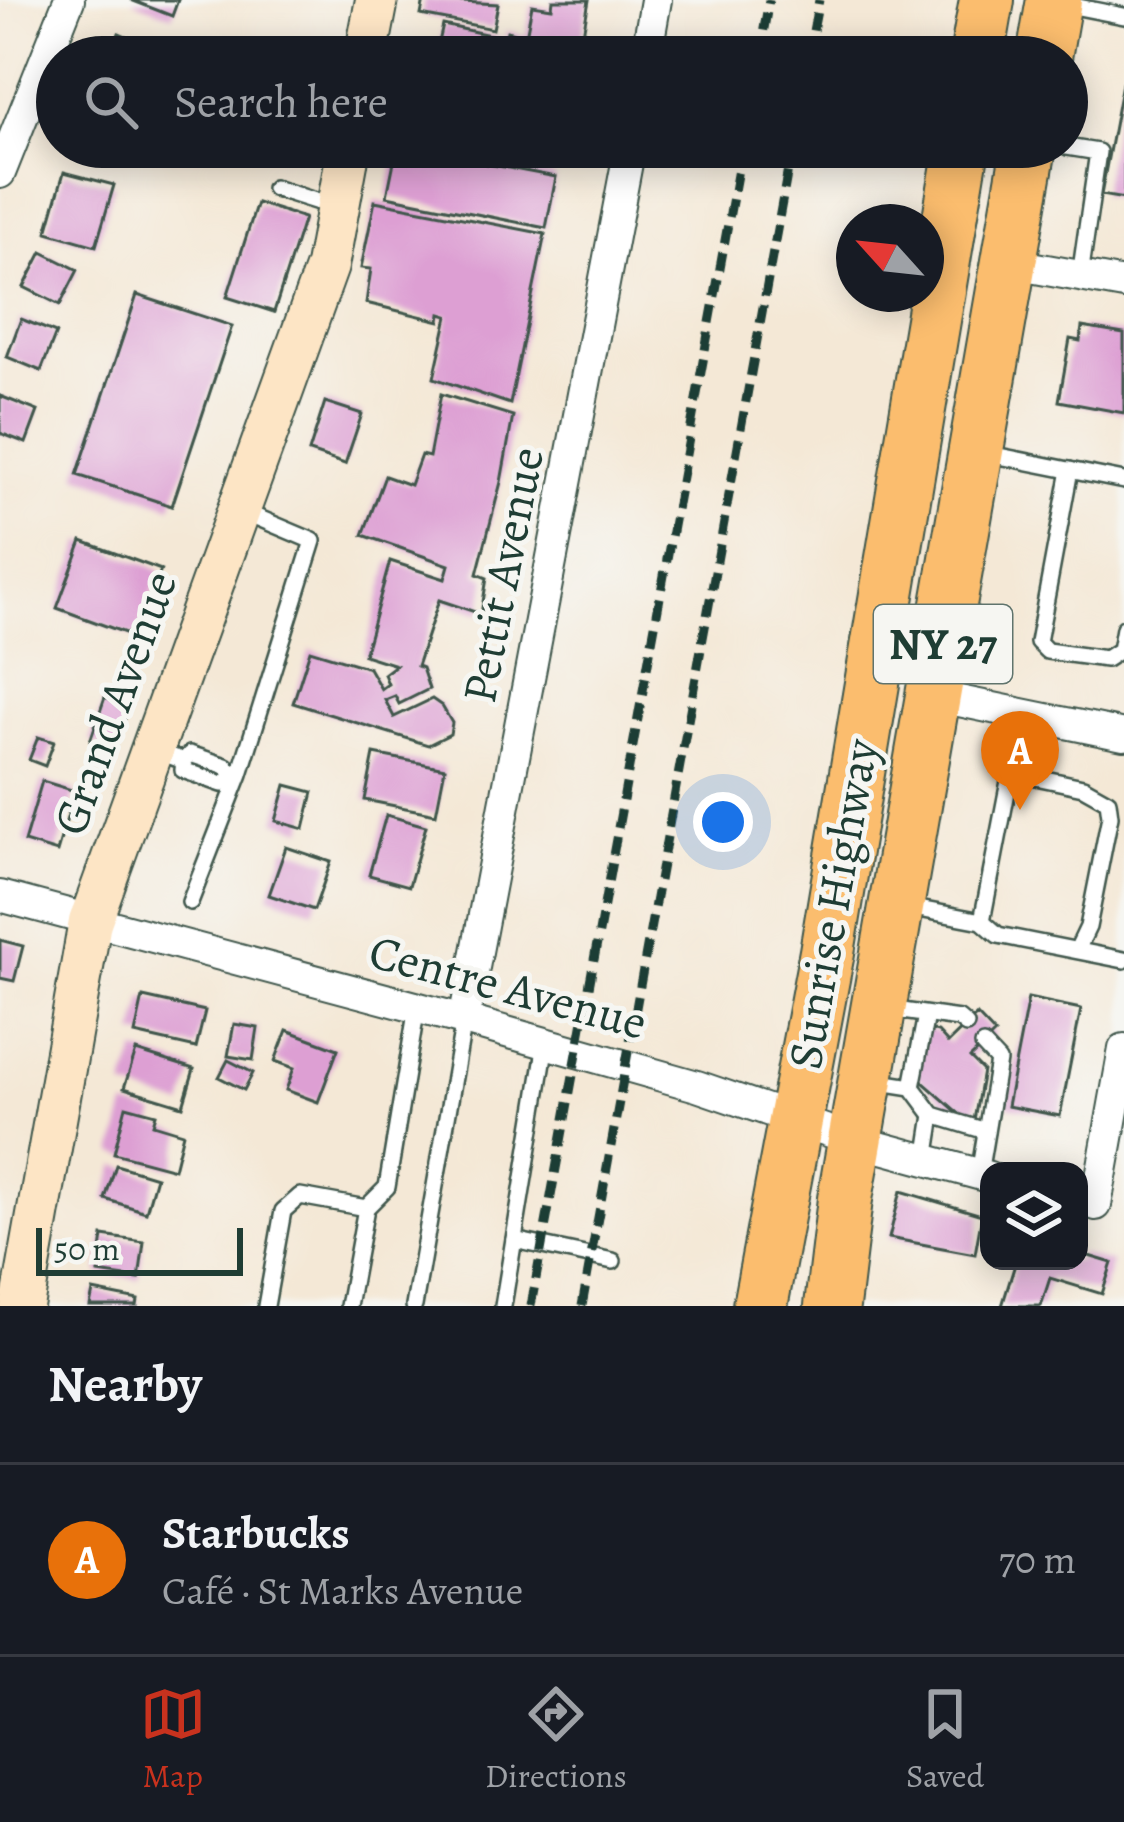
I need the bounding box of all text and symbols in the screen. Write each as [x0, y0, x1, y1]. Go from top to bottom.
search box [36, 36, 1088, 168]
icon: search [78, 69, 144, 135]
text: Search here [174, 71, 388, 133]
north arrow [836, 204, 944, 312]
street label: Pettit Avenue [446, 441, 560, 709]
street label: Grand Avenue [37, 562, 193, 844]
road number: NY 27 [874, 605, 1012, 683]
pin: A [981, 711, 1059, 810]
street label: Sunrise Highway [772, 733, 895, 1074]
your location [693, 792, 753, 852]
street label: Centre Avenue [362, 918, 654, 1056]
map controls [980, 1162, 1088, 1270]
button: layers [980, 1162, 1088, 1270]
scale bar [36, 1222, 243, 1275]
text: 50 m [54, 1226, 120, 1271]
text: Nearby [48, 1349, 202, 1419]
text: Starbucks [162, 1502, 350, 1564]
text: A [75, 1533, 99, 1586]
text: 70 m [999, 1533, 1076, 1586]
text: Café · St Marks Avenue [162, 1564, 523, 1617]
tab: Map [140, 1681, 206, 1798]
tab: Directions [485, 1681, 627, 1798]
tab: Saved [906, 1681, 984, 1798]

